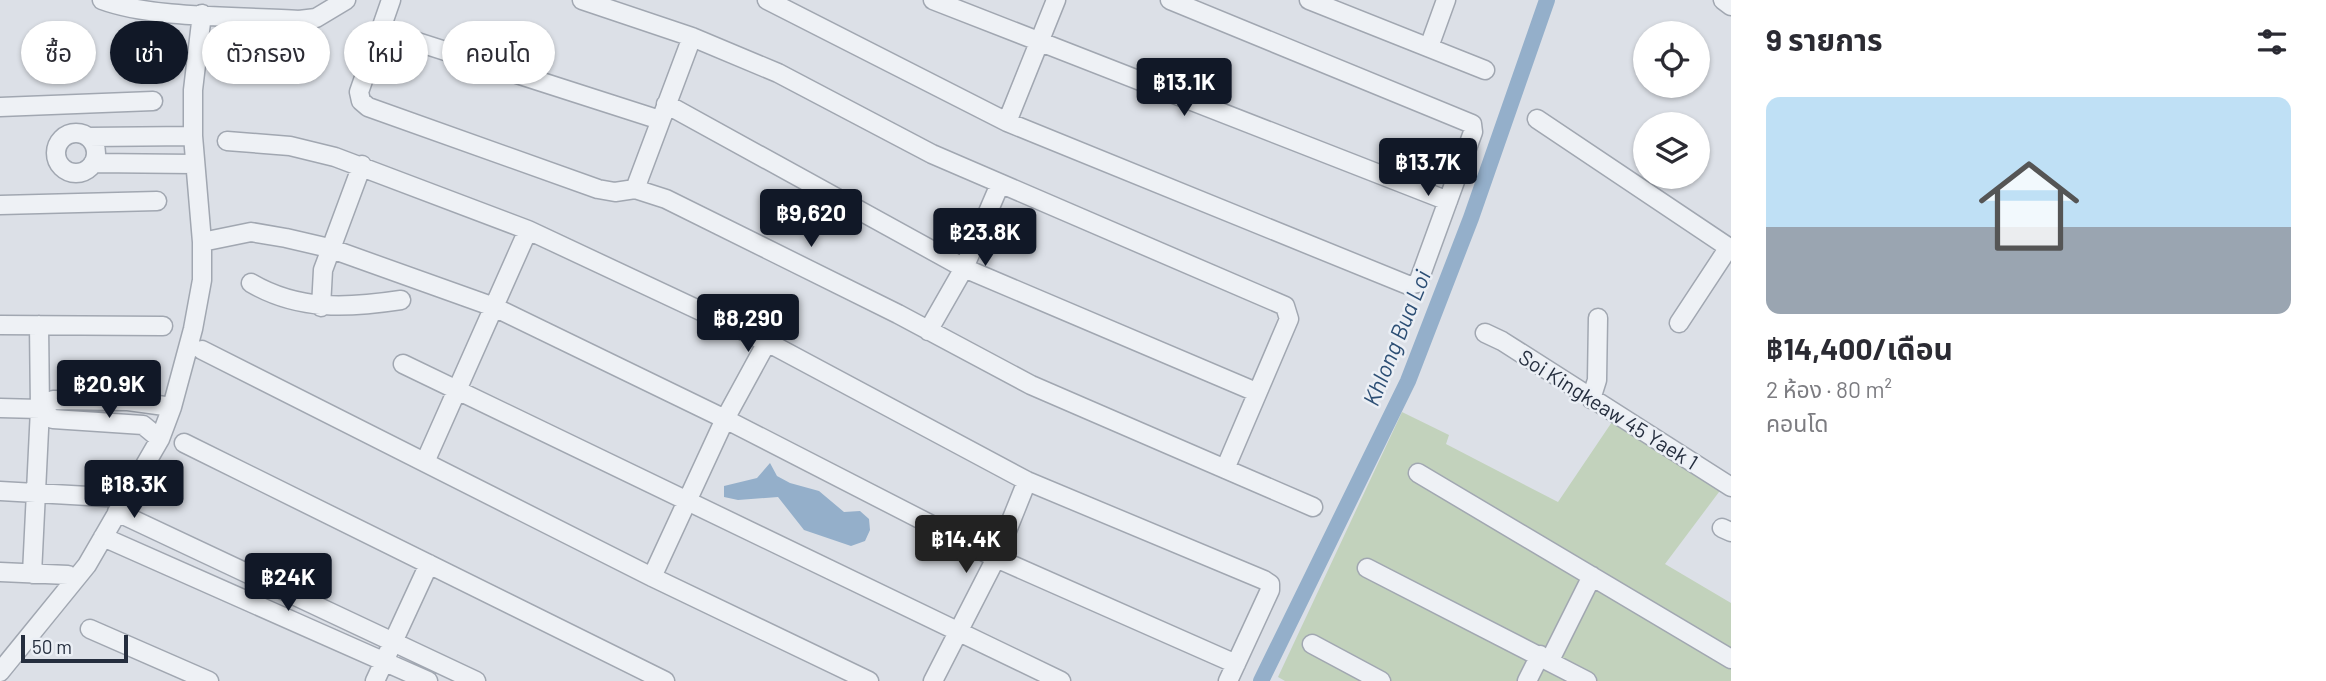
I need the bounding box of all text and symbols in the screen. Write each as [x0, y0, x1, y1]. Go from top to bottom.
chip: ซื้อ [21, 21, 96, 84]
chip: เช่า [110, 21, 188, 84]
chip: ตัวกรอง [202, 21, 330, 84]
chip: ใหม่ [344, 21, 428, 84]
chip: คอนโด [442, 21, 555, 84]
map controls [1633, 21, 1710, 189]
button: locate [1633, 21, 1710, 98]
text: 9 รายการ [1766, 21, 1883, 57]
icon: filters [2253, 23, 2291, 61]
pin: ฿13.1K [1127, 58, 1241, 118]
text: ฿13.1K [1153, 67, 1215, 95]
button: layers [1633, 112, 1710, 189]
pin: ฿13.7K [1371, 138, 1485, 198]
icon: home [1966, 143, 2092, 269]
text: ฿13.7K [1395, 147, 1461, 175]
pin: ฿9,620 [754, 190, 868, 249]
text: ฿9,620 [776, 198, 846, 226]
pin: ฿23.8K [928, 208, 1042, 268]
text: ฿23.8K [949, 217, 1021, 245]
water label: Khlong Bua Loi [1356, 265, 1436, 410]
pin: ฿8,290 [691, 294, 805, 354]
text: ฿8,290 [713, 303, 783, 331]
text: ฿14,400/เดือน [1766, 330, 1953, 366]
street label: Soi Kingkeaw 45 Yaek 1 [1515, 343, 1703, 474]
pin: ฿20.9K [52, 360, 166, 420]
text: ฿20.9K [73, 369, 145, 397]
text: 2 ห้อง · 80 m² [1766, 375, 1892, 403]
text: คอนโด [1766, 409, 1828, 437]
pin: ฿18.3K [77, 461, 191, 520]
text: ฿18.3K [101, 469, 167, 497]
pin: ฿14.4K [909, 516, 1023, 575]
text: ฿14.4K [931, 524, 1001, 552]
pin: ฿24K [247, 554, 329, 613]
text: ฿24K [261, 562, 315, 590]
scale bar [21, 632, 128, 664]
text: 50 m [32, 635, 72, 658]

